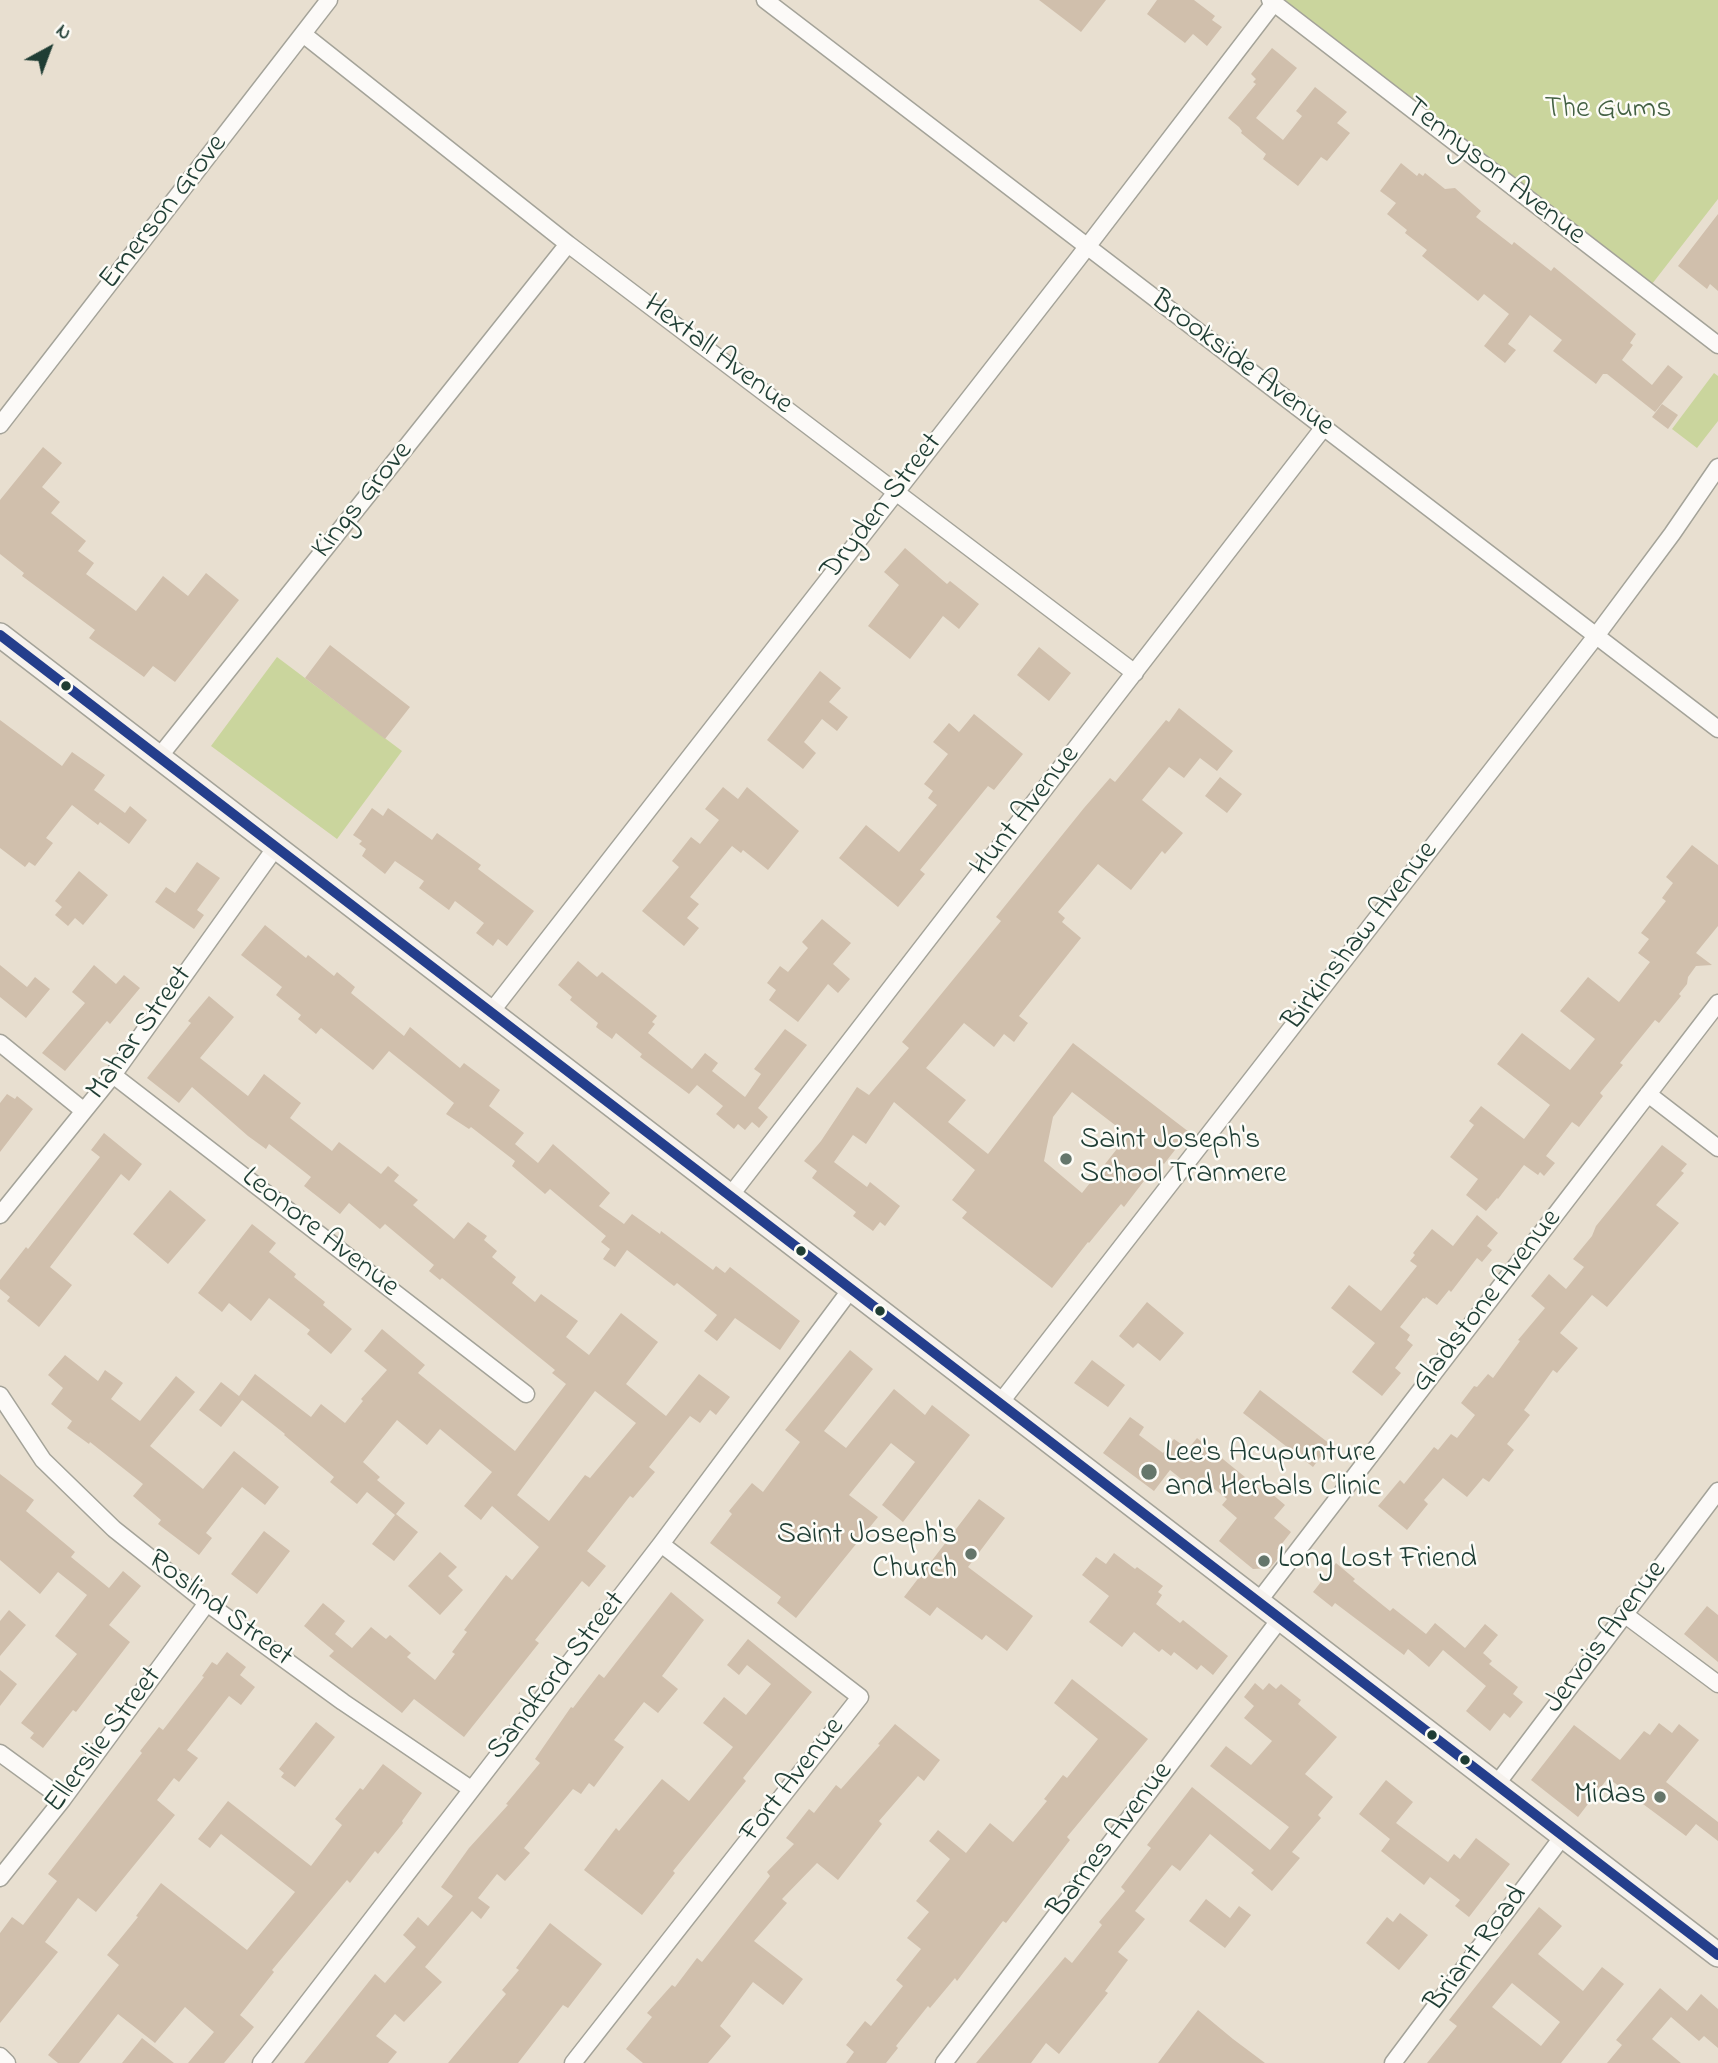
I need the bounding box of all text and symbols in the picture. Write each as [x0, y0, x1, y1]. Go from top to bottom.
north arrow [14, 14, 84, 84]
text: N [49, 18, 77, 47]
street label: Tennyson Avenue [1396, 91, 1592, 255]
park label: The Gums [1545, 93, 1671, 129]
street label: Emerson Grove [93, 128, 237, 298]
street label: Brookside Avenue [1142, 284, 1340, 446]
street label: Hextall Avenue [635, 288, 799, 424]
street label: Dryden Street [814, 427, 952, 589]
street label: Kings Grove [306, 435, 422, 567]
unlabelled marker [59, 679, 73, 693]
street label: Hunt Avenue [965, 739, 1089, 885]
street label: Birkinshaw Avenue [1277, 835, 1447, 1039]
street label: Mahar Street [80, 960, 202, 1108]
place label: Saint Joseph's School Tranmere [1080, 1124, 1287, 1194]
marker: Saint Joseph's School Tranmere [1058, 1151, 1074, 1167]
street label: Leonore Avenue [233, 1161, 405, 1307]
street label: Gladstone Avenue [1405, 1203, 1571, 1401]
unlabelled marker [794, 1244, 808, 1258]
unlabelled marker [873, 1304, 887, 1318]
place label: Lee's Acupunture and Herbals Clinic [1165, 1437, 1381, 1508]
marker: Lee's Acupunture and Herbals Clinic [1139, 1462, 1159, 1482]
place label: Saint Joseph's Church [777, 1519, 957, 1590]
place label: Long Lost Friend [1278, 1543, 1477, 1579]
street label: Roslind Street [139, 1544, 299, 1676]
marker: Saint Joseph's Church [963, 1546, 979, 1562]
marker: Long Lost Friend [1256, 1553, 1272, 1569]
street label: Jervois Avenue [1538, 1554, 1676, 1722]
street label: Sandford Street [481, 1586, 635, 1768]
street label: Ellerslie Street [38, 1661, 172, 1821]
street label: Fort Avenue [734, 1711, 854, 1851]
unlabelled marker [1425, 1728, 1439, 1742]
unlabelled marker [1458, 1753, 1472, 1767]
street label: Barnes Avenue [1042, 1756, 1182, 1926]
place label: Midas [1574, 1779, 1646, 1815]
marker: Midas [1652, 1789, 1668, 1805]
street label: Briant Road [1419, 1880, 1537, 2020]

